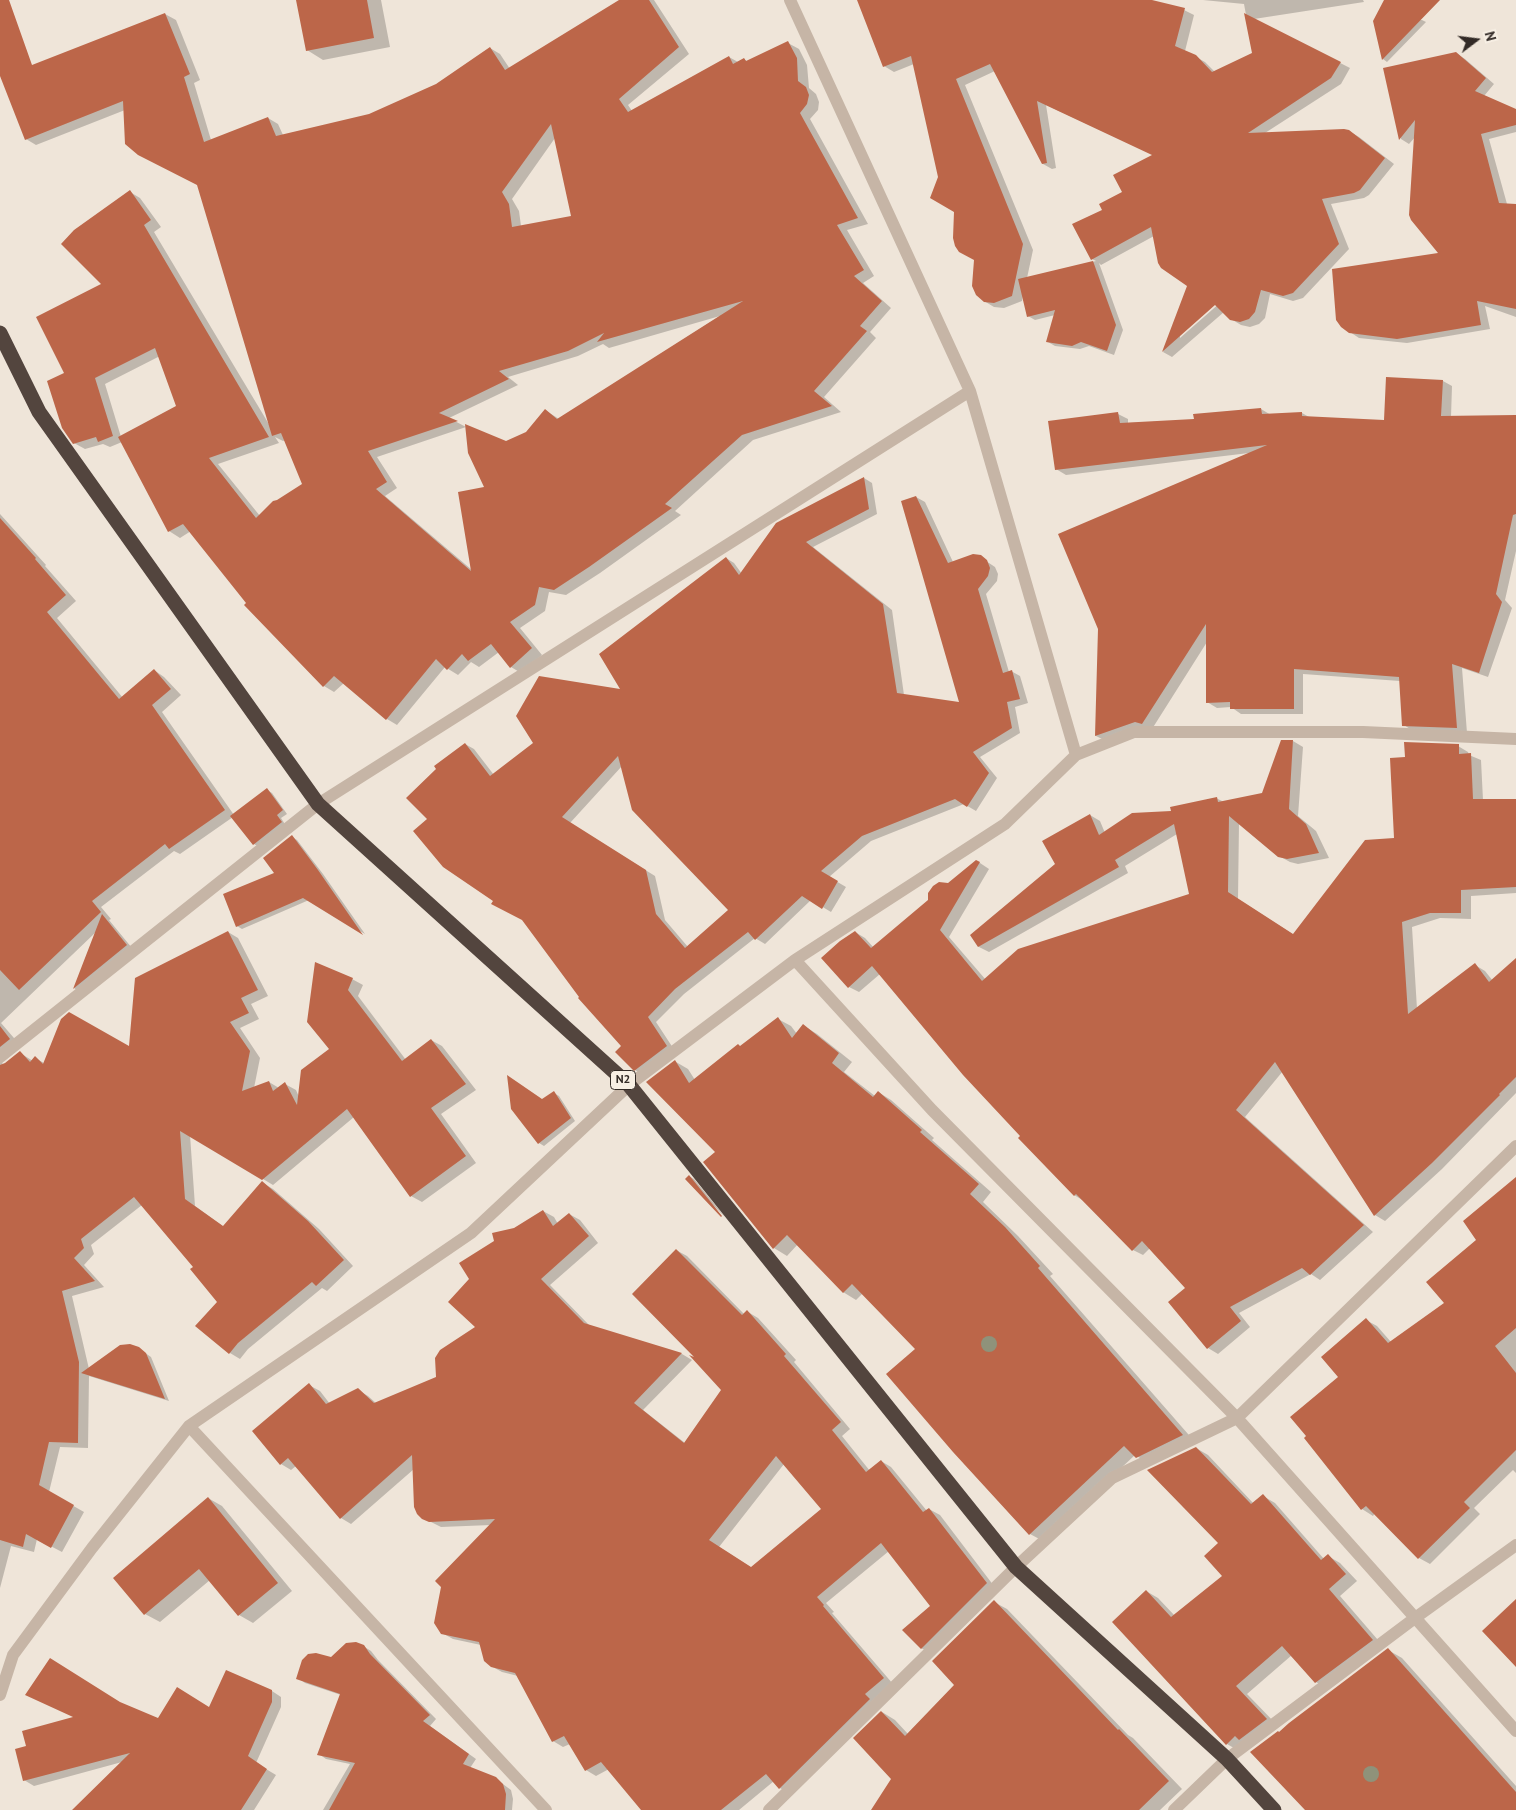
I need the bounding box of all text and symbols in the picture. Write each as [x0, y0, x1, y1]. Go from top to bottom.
north arrow [1451, 15, 1501, 65]
text: N [1481, 29, 1500, 43]
road number: N2 [610, 1070, 636, 1090]

